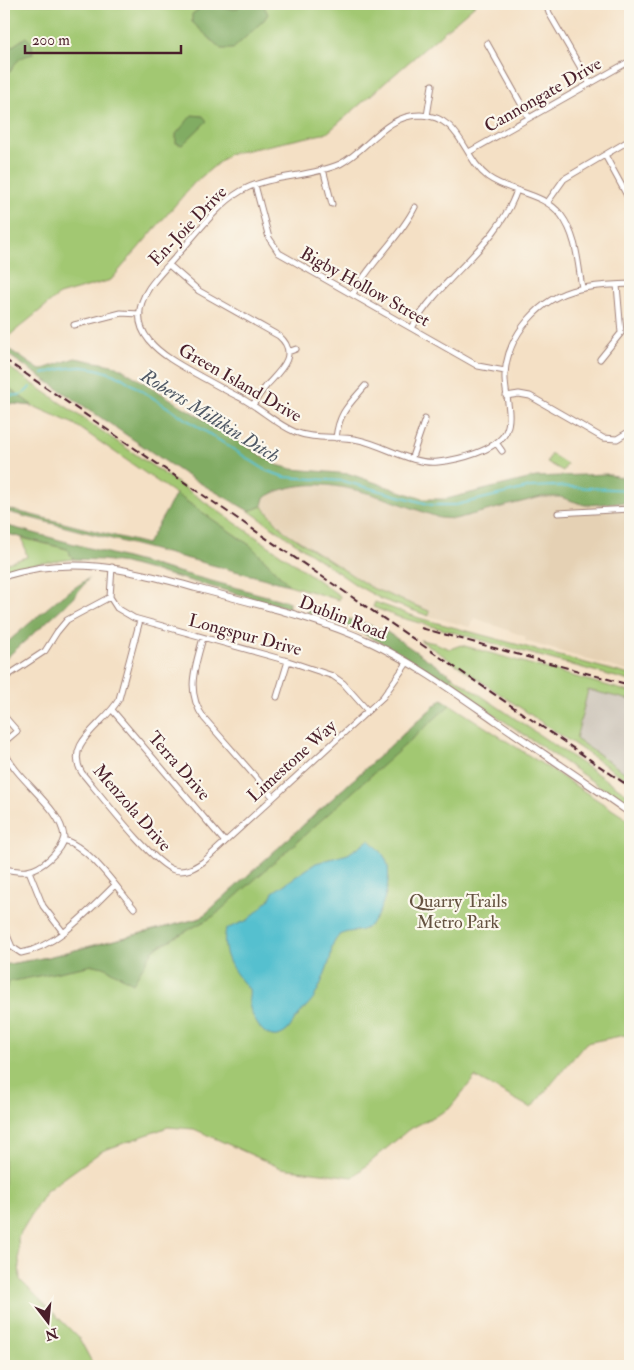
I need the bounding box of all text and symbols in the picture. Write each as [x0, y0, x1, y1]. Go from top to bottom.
scale bar [25, 22, 181, 54]
text: 200 m [32, 31, 70, 50]
street label: Cannongate Drive [480, 52, 606, 138]
street label: En-Joie Drive [144, 181, 232, 271]
street label: Bigby Hollow Street [296, 242, 434, 332]
street label: Green Island Drive [174, 338, 306, 428]
water label: Roberts Millikin Ditch [135, 363, 284, 468]
street label: Dublin Road [296, 591, 391, 645]
street label: Longspur Drive [186, 609, 305, 661]
street label: Limestone Way [243, 714, 342, 807]
street label: Terra Drive [143, 727, 216, 806]
street label: Menzola Drive [88, 760, 176, 857]
park label: Quarry Trails Metro Park [409, 890, 507, 934]
north arrow [22, 1298, 72, 1348]
text: N [43, 1324, 61, 1344]

